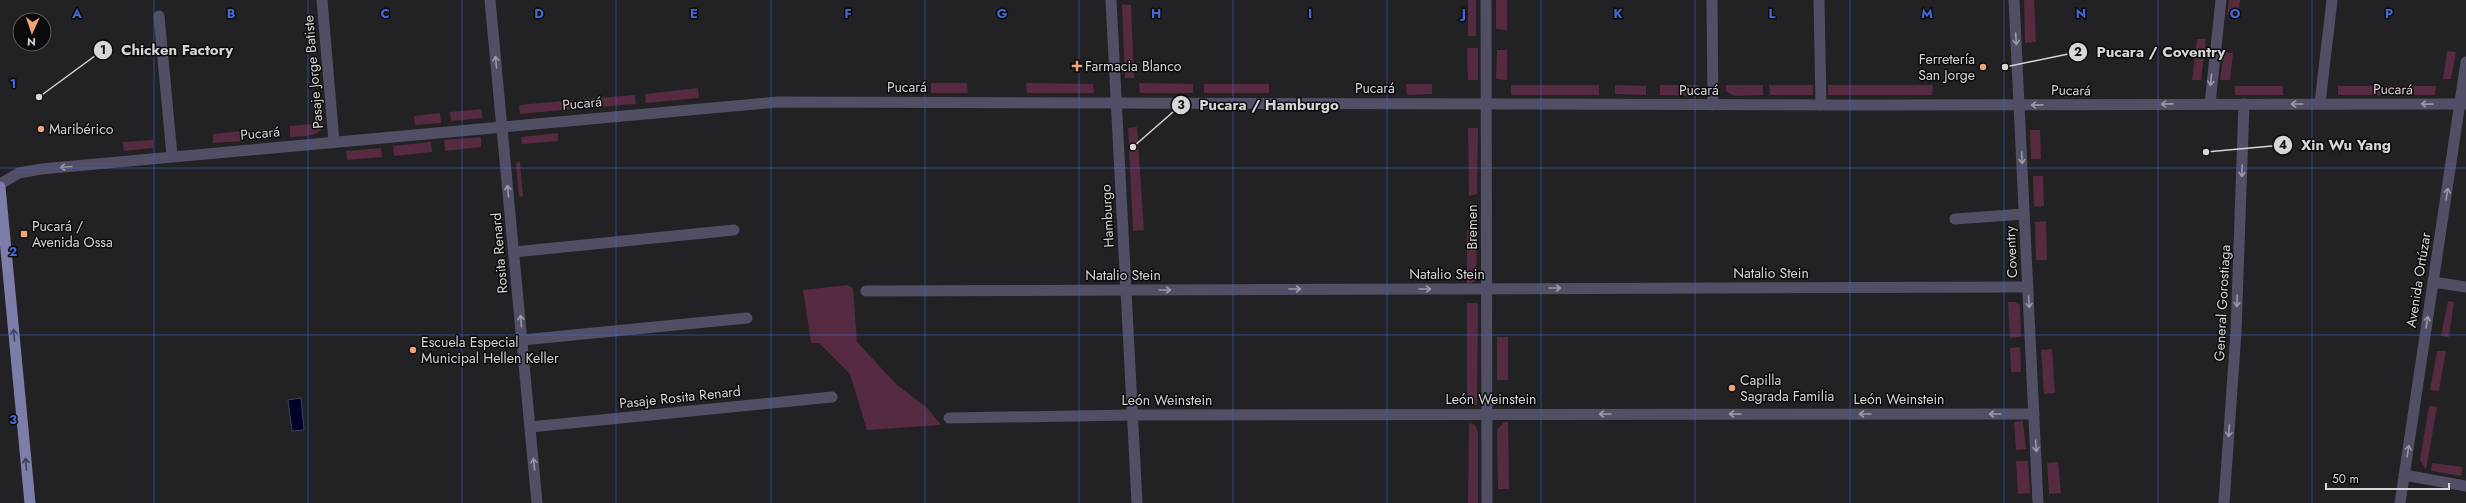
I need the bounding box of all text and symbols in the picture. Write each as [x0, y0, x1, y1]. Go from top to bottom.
text: A [71, 4, 82, 23]
text: B [227, 4, 236, 23]
text: C [380, 4, 390, 23]
text: D [534, 4, 544, 23]
text: E [690, 4, 698, 23]
text: F [844, 4, 852, 23]
text: G [997, 4, 1008, 23]
text: H [1151, 4, 1161, 23]
text: I [1308, 4, 1312, 23]
text: J [1459, 4, 1466, 23]
text: K [1613, 4, 1623, 23]
text: L [1769, 4, 1776, 23]
text: M [1921, 4, 1933, 23]
text: N [2076, 4, 2086, 23]
text: O [2230, 4, 2241, 23]
text: P [2385, 4, 2393, 23]
north arrow [12, 12, 52, 52]
street label: Pasaje Jorge Batiste [298, 14, 328, 130]
one-way arrow [2012, 32, 2020, 45]
text: N [27, 34, 36, 50]
callout: Chicken Factory [93, 37, 241, 64]
callout: Pucara / Coventry [2068, 38, 2233, 65]
text: Chicken Factory [121, 39, 233, 61]
text: 1 [100, 41, 106, 59]
text: Pucara / Coventry [2097, 41, 2226, 63]
text: 2 [2074, 43, 2082, 61]
place label: Ferretería San Jorge [1918, 49, 1975, 85]
one-way arrow [493, 56, 500, 69]
place label: Farmacia Blanco [1085, 56, 1182, 76]
marker: Farmacia Blanco [1072, 61, 1082, 71]
marker: Ferretería San Jorge [1978, 62, 1988, 72]
one-way arrow [2208, 73, 2215, 86]
text: 1 [10, 74, 16, 93]
street label: Pucará [887, 77, 927, 97]
street label: Pucará [1355, 78, 1395, 98]
street label: Pucará [2373, 79, 2413, 99]
street label: Pucará [1679, 80, 1719, 100]
street label: Pucará [2051, 80, 2091, 100]
street label: Pucará [561, 91, 603, 115]
callout: Pucara / Hamburgo [1171, 92, 1346, 119]
text: Pucara / Hamburgo [1199, 94, 1339, 116]
text: 3 [1177, 96, 1185, 114]
one-way arrow [2161, 100, 2174, 108]
one-way arrow [2291, 100, 2304, 107]
one-way arrow [2031, 101, 2044, 108]
one-way arrow [2421, 101, 2434, 108]
place label: Maribérico [49, 119, 114, 139]
street label: Pucará [239, 121, 281, 145]
marker: Maribérico [36, 124, 46, 134]
callout: Xin Wu Yang [2273, 132, 2398, 159]
text: Xin Wu Yang [2301, 134, 2391, 156]
text: 4 [2279, 136, 2287, 154]
one-way arrow [2018, 151, 2025, 164]
one-way arrow [59, 163, 72, 170]
one-way arrow [2238, 164, 2246, 177]
street label: Hamburgo [1095, 184, 1119, 248]
one-way arrow [505, 185, 512, 198]
one-way arrow [2443, 187, 2451, 200]
street label: Bremen [1462, 204, 1482, 250]
street label: Rosita Renard [486, 212, 512, 294]
place label: Pucará / Avenida Ossa [32, 216, 113, 252]
street label: Coventry [2000, 225, 2022, 279]
marker: Pucará / Avenida Ossa [19, 229, 29, 239]
street label: Avenida Ortúzar [2401, 231, 2435, 329]
text: 2 [9, 242, 17, 261]
street label: General Gorostiaga [2209, 244, 2235, 362]
street label: Natalio Stein [1733, 263, 1809, 283]
street label: Natalio Stein [1409, 264, 1485, 284]
street label: Natalio Stein [1085, 265, 1161, 285]
one-way arrow [1548, 284, 1561, 292]
one-way arrow [1288, 285, 1301, 293]
one-way arrow [1418, 285, 1431, 293]
one-way arrow [1158, 286, 1171, 293]
one-way arrow [2233, 294, 2241, 307]
one-way arrow [2025, 295, 2032, 308]
one-way arrow [517, 315, 524, 328]
one-way arrow [2423, 316, 2431, 329]
one-way arrow [11, 329, 18, 342]
place label: Escuela Especial Municipal Hellen Keller [421, 332, 559, 368]
marker: Escuela Especial Municipal Hellen Keller [408, 345, 418, 355]
place label: Capilla Sagrada Familia [1740, 370, 1834, 406]
street label: Pasaje Rosita Renard [618, 381, 742, 413]
marker: Capilla Sagrada Familia [1727, 383, 1737, 393]
street label: León Weinstein [1446, 389, 1536, 409]
street label: León Weinstein [1854, 389, 1944, 409]
street label: León Weinstein [1122, 390, 1212, 410]
text: 3 [9, 410, 17, 429]
one-way arrow [1599, 410, 1612, 418]
one-way arrow [1729, 410, 1742, 418]
one-way arrow [1859, 410, 1872, 418]
one-way arrow [1989, 410, 2002, 418]
one-way arrow [2226, 424, 2233, 437]
one-way arrow [2032, 439, 2039, 452]
one-way arrow [2404, 445, 2412, 458]
one-way arrow [23, 458, 30, 471]
one-way arrow [530, 458, 537, 471]
scale bar [2326, 465, 2449, 491]
text: 50 m [2332, 470, 2359, 488]

